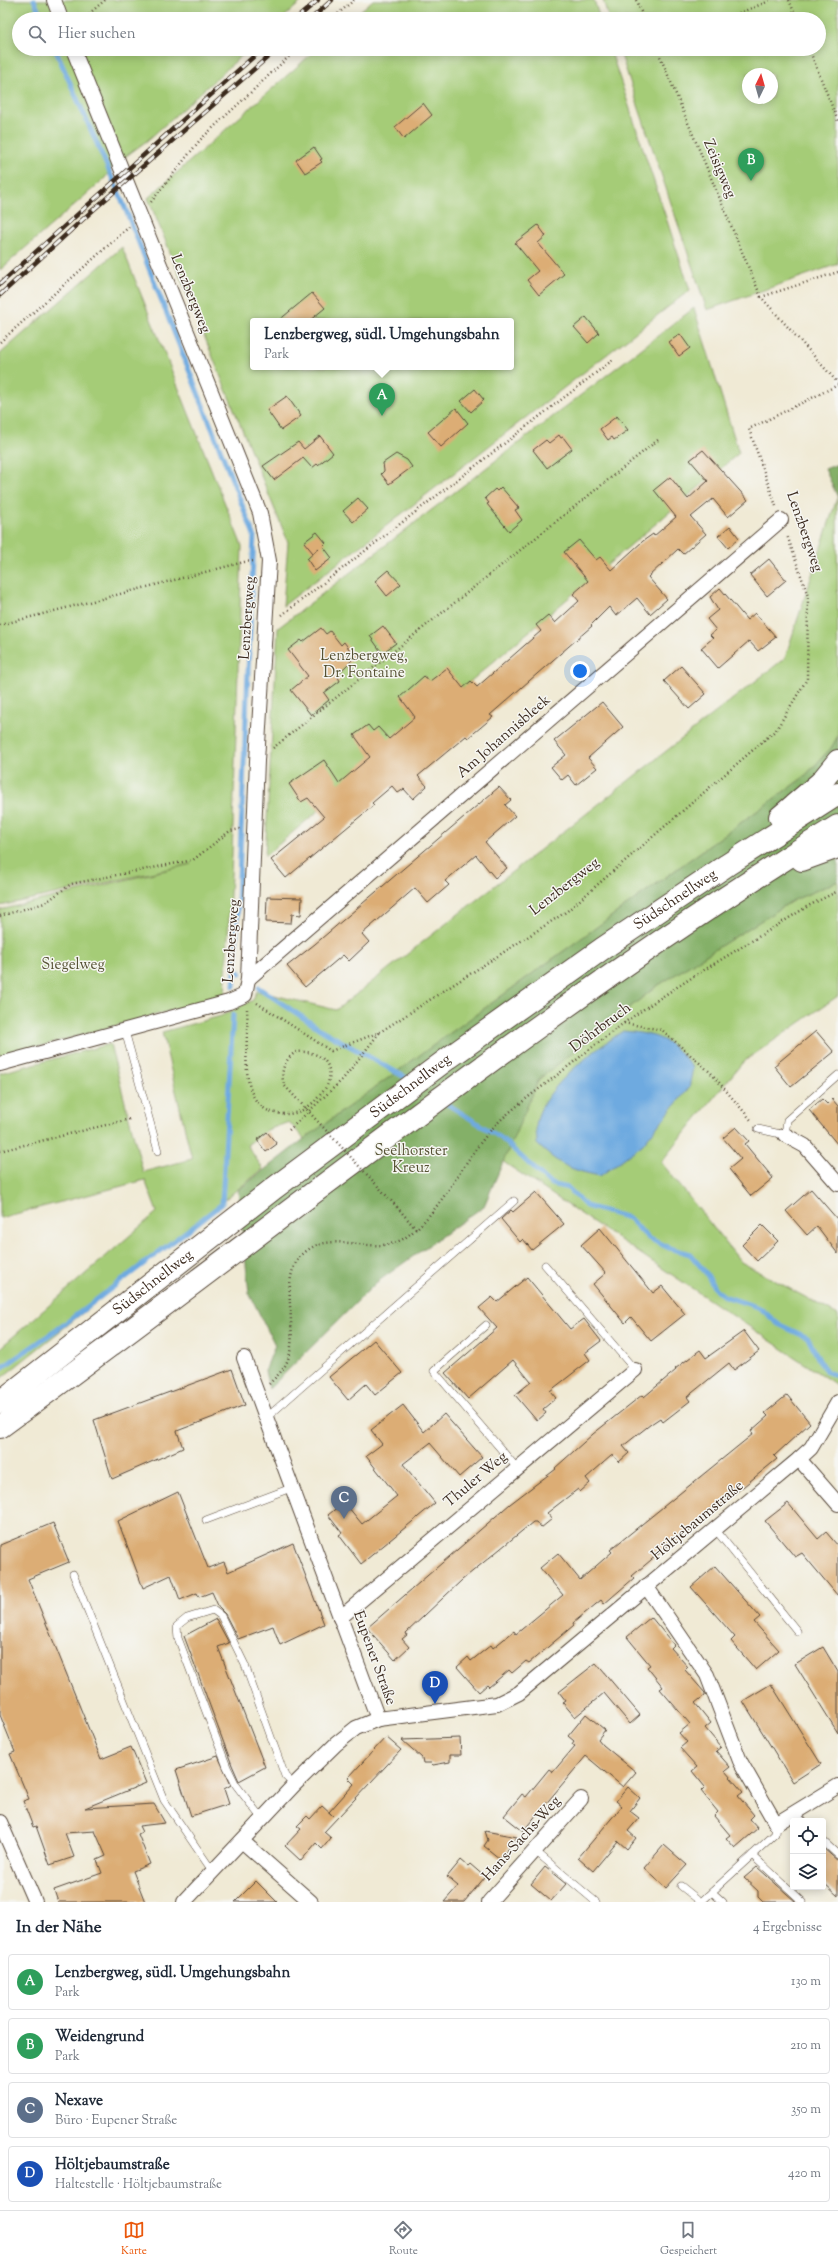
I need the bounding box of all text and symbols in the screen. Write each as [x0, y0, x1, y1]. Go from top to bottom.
search box [12, 12, 826, 56]
icon: search [26, 23, 48, 45]
text: Hier suchen [58, 24, 136, 45]
north arrow [742, 68, 778, 104]
street label: Zeisigweg [697, 136, 741, 202]
pin: B [738, 148, 764, 181]
street label: Lenzbergweg [165, 251, 215, 337]
popup [250, 318, 514, 370]
text: Lenzbergweg, südl. Umgehungsbahn [264, 325, 500, 346]
text: Park [264, 346, 289, 364]
pin: A [369, 383, 395, 416]
street label: Lenzbergweg [780, 489, 828, 575]
street label: Lenzbergweg [235, 576, 261, 660]
park label: Lenzbergweg, Dr. Fontaine [320, 646, 408, 684]
your location [570, 661, 590, 681]
street label: Am Johannisbleek [453, 690, 555, 784]
street label: Lenzbergweg [526, 853, 604, 921]
street label: Südschnellweg [630, 864, 721, 935]
street label: Lenzbergweg [219, 899, 245, 983]
park label: Siegelweg [41, 955, 105, 976]
street label: Döhrbruch [566, 998, 636, 1058]
street label: Südschnellweg [366, 1049, 456, 1124]
park label: Seelhorster Kreuz [374, 1141, 448, 1179]
street label: Südschnellweg [108, 1245, 197, 1321]
street label: Thuler Weg [440, 1447, 512, 1513]
street label: Höltjebaumstraße [647, 1476, 749, 1566]
pin: C [331, 1486, 357, 1519]
street label: Eupener Straße [347, 1608, 401, 1708]
pin: D [422, 1671, 448, 1704]
street label: Hans-Sachs-Weg [478, 1792, 566, 1886]
map controls [790, 1818, 826, 1890]
button: locate [790, 1818, 826, 1854]
button: layers [790, 1854, 826, 1890]
text: In der Nähe [16, 1916, 102, 1940]
text: 4 Ergebnisse [753, 1919, 822, 1937]
text: Lenzbergweg, südl. Umgehungsbahn [55, 1963, 290, 1984]
text: A [25, 1973, 35, 1991]
text: 130 m [791, 1973, 821, 1991]
text: Park [55, 1984, 80, 2002]
text: Weidengrund [55, 2027, 144, 2048]
text: B [26, 2037, 34, 2055]
text: 210 m [790, 2037, 821, 2055]
text: Park [55, 2048, 80, 2066]
text: Nexave [55, 2091, 103, 2112]
text: C [25, 2101, 35, 2119]
text: 350 m [791, 2101, 821, 2119]
text: Büro · Eupener Straße [55, 2112, 177, 2130]
text: Höltjebaumstraße [55, 2155, 170, 2176]
text: D [25, 2165, 35, 2183]
text: 420 m [788, 2165, 821, 2183]
text: Haltestelle · Höltjebaumstraße [55, 2176, 222, 2194]
tab: Karte [121, 2219, 147, 2259]
tab: Route [389, 2219, 418, 2259]
tab: Gespeichert [660, 2219, 717, 2259]

